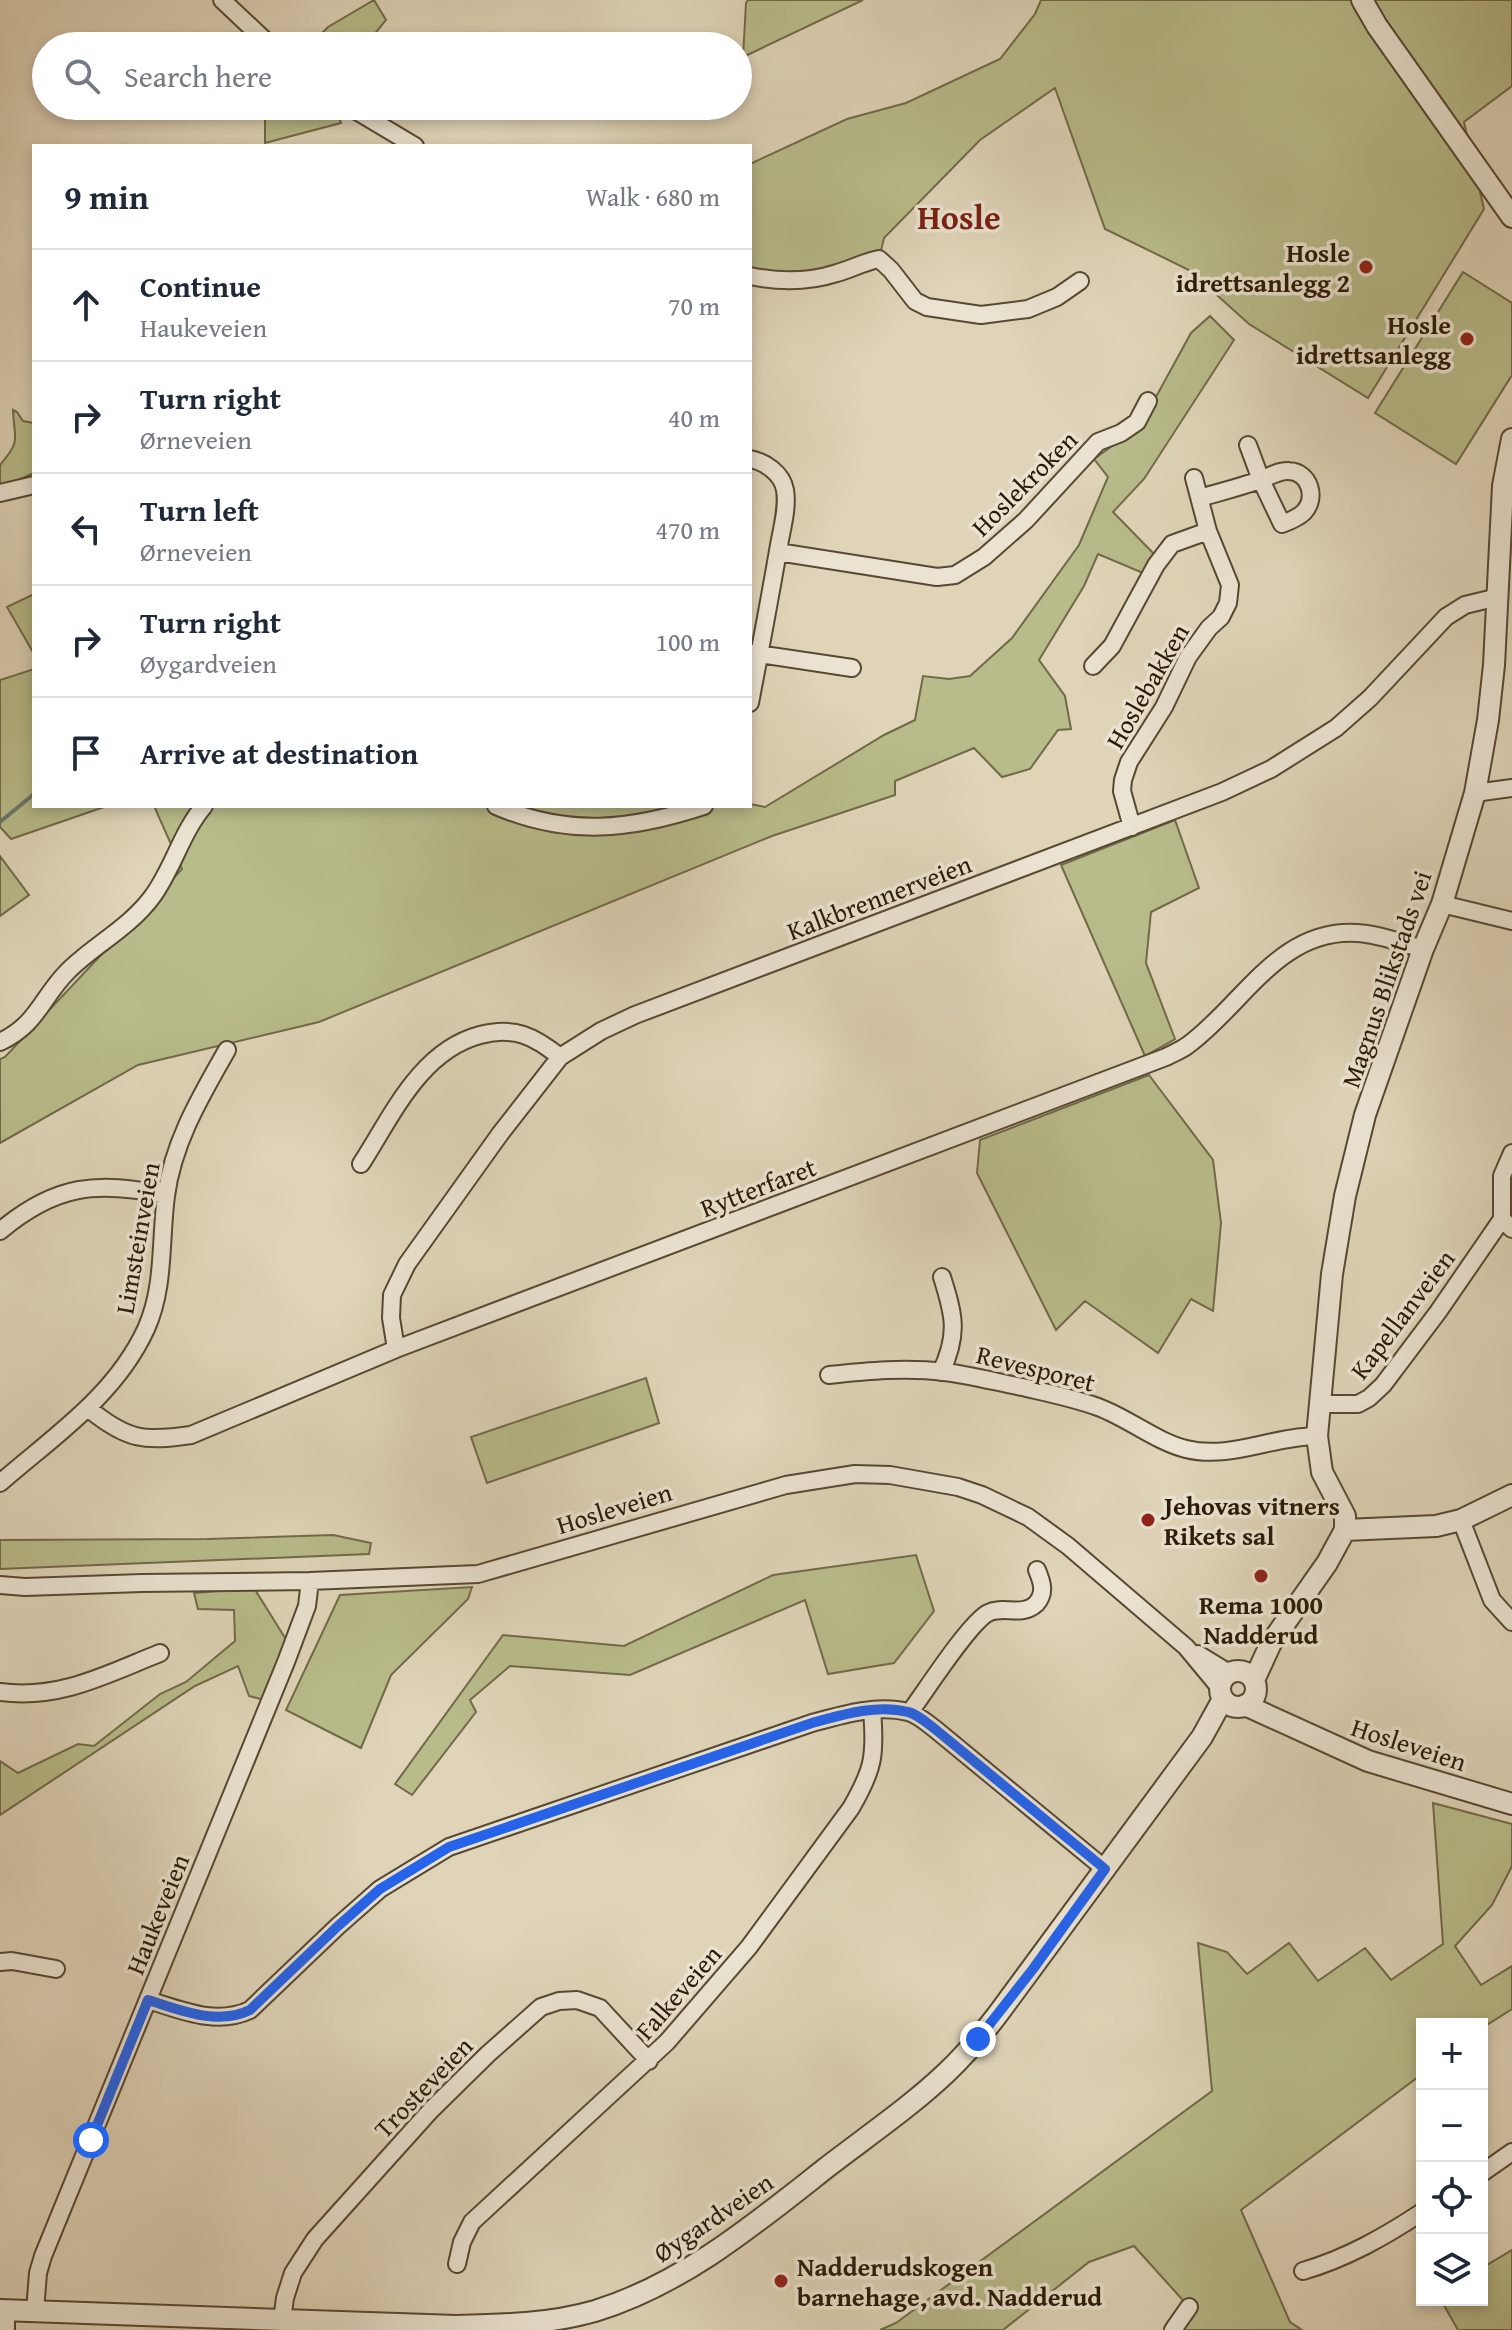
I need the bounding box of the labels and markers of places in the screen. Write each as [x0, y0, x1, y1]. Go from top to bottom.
place label: Hosle idrettsanlegg 2 [1176, 233, 1350, 302]
marker: Hosle idrettsanlegg 2 [1357, 258, 1375, 276]
place label: Hosle idrettsanlegg [1296, 305, 1451, 374]
marker: Hosle idrettsanlegg [1458, 330, 1476, 348]
place label: Jehovas vitners Rikets sal [1160, 1486, 1340, 1555]
marker: Jehovas vitners Rikets sal [1139, 1511, 1157, 1529]
marker: Rema 1000 Nadderud [1252, 1567, 1270, 1585]
place label: Rema 1000 Nadderud [1199, 1585, 1323, 1654]
place label: Nadderudskogen barnehage, avd. Nadderud [797, 2247, 1102, 2316]
marker: Nadderudskogen barnehage, avd. Nadderud [772, 2272, 790, 2290]

